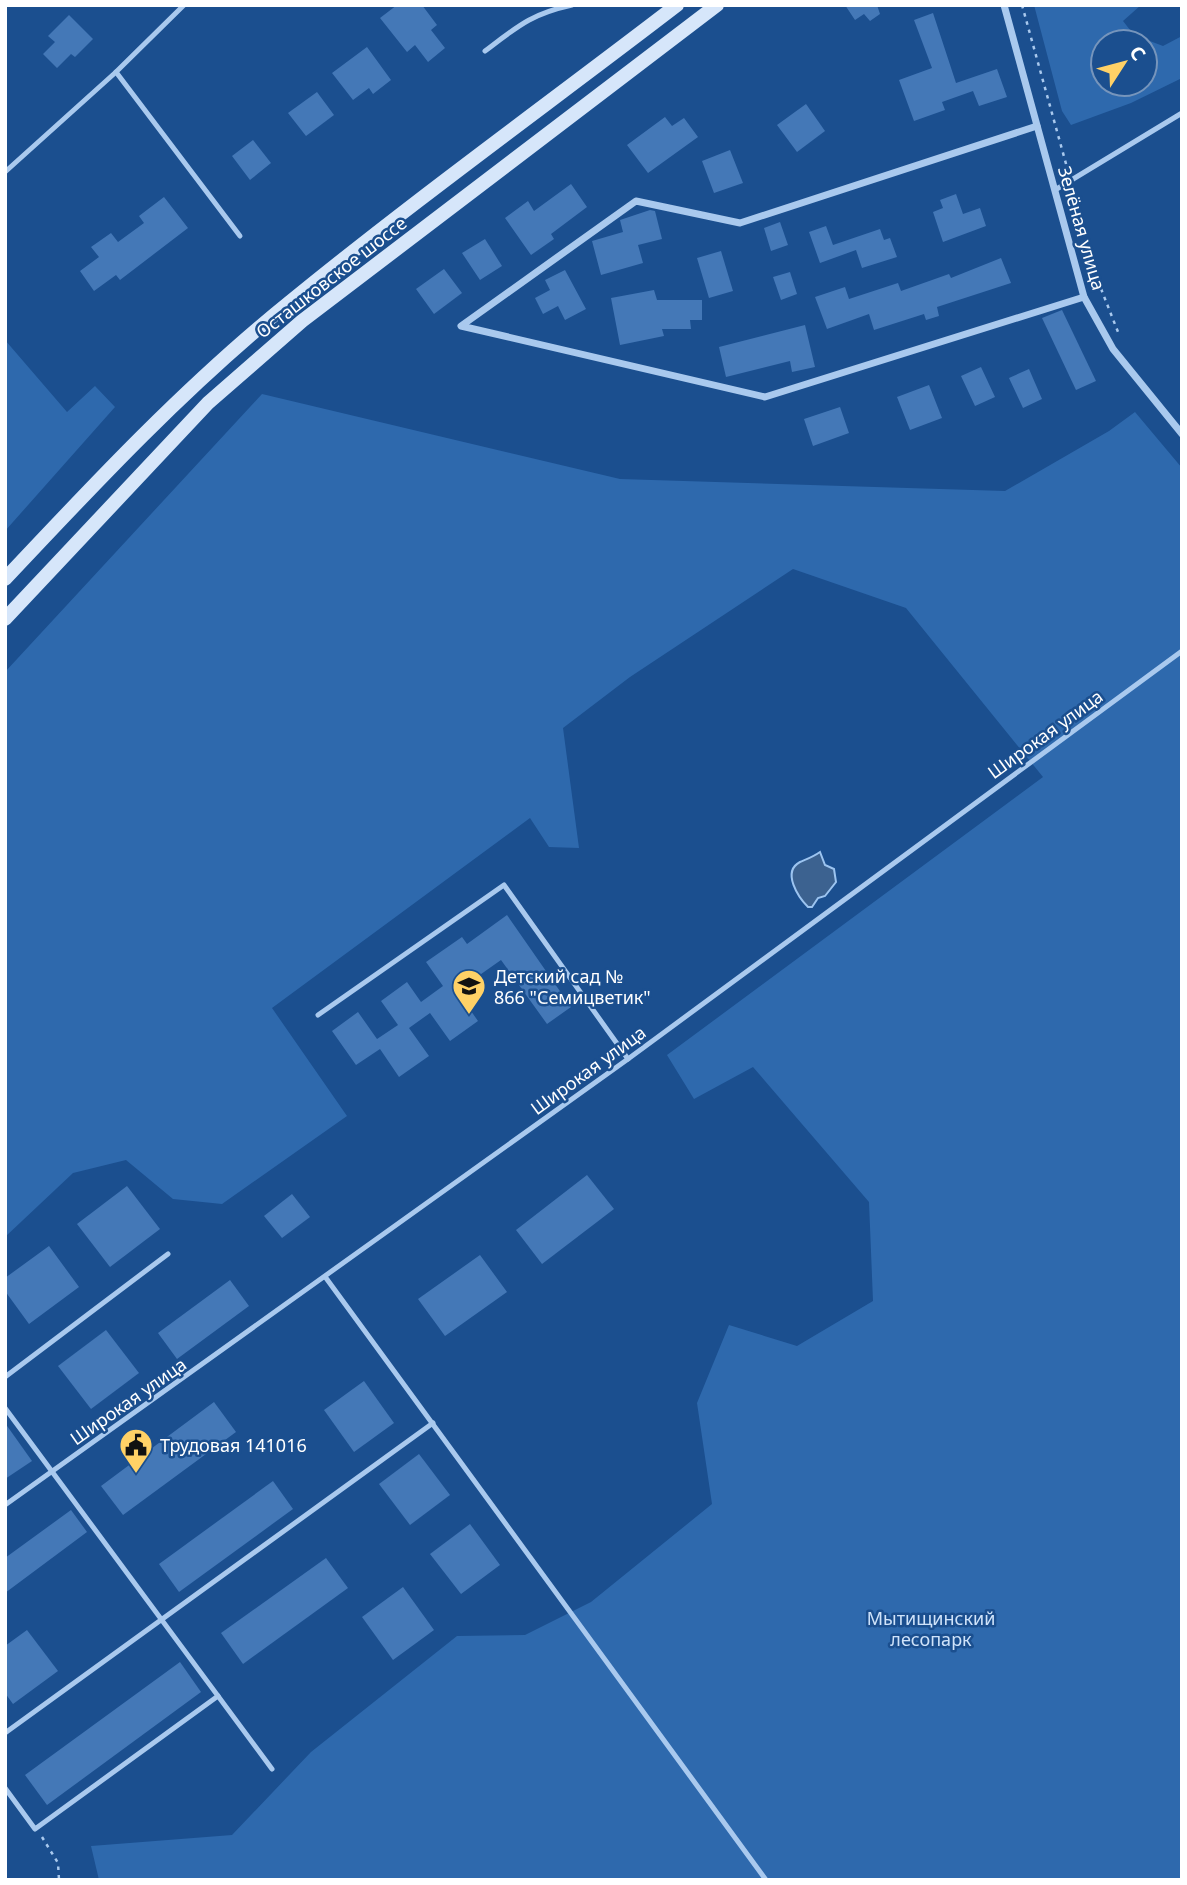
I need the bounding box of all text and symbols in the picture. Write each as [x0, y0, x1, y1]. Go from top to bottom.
north arrow [1089, 28, 1159, 98]
text: С [1124, 40, 1152, 66]
street label: Зелёная улица [1053, 163, 1111, 293]
street label: Осташковское шоссе [251, 211, 411, 343]
street label: Широкая улица [983, 684, 1107, 784]
place label: Детский сад № 866 "Семицветик" [494, 964, 651, 1009]
school or university icon: Детский сад № 866 "Семицветик" [450, 967, 488, 1016]
street label: Широкая улица [526, 1020, 650, 1120]
street label: Широкая улица [65, 1352, 191, 1450]
public building icon: Трудовая 141016 [117, 1426, 155, 1475]
place label: Трудовая 141016 [160, 1433, 307, 1457]
park label: Мытищинский лесопарк [867, 1606, 995, 1651]

